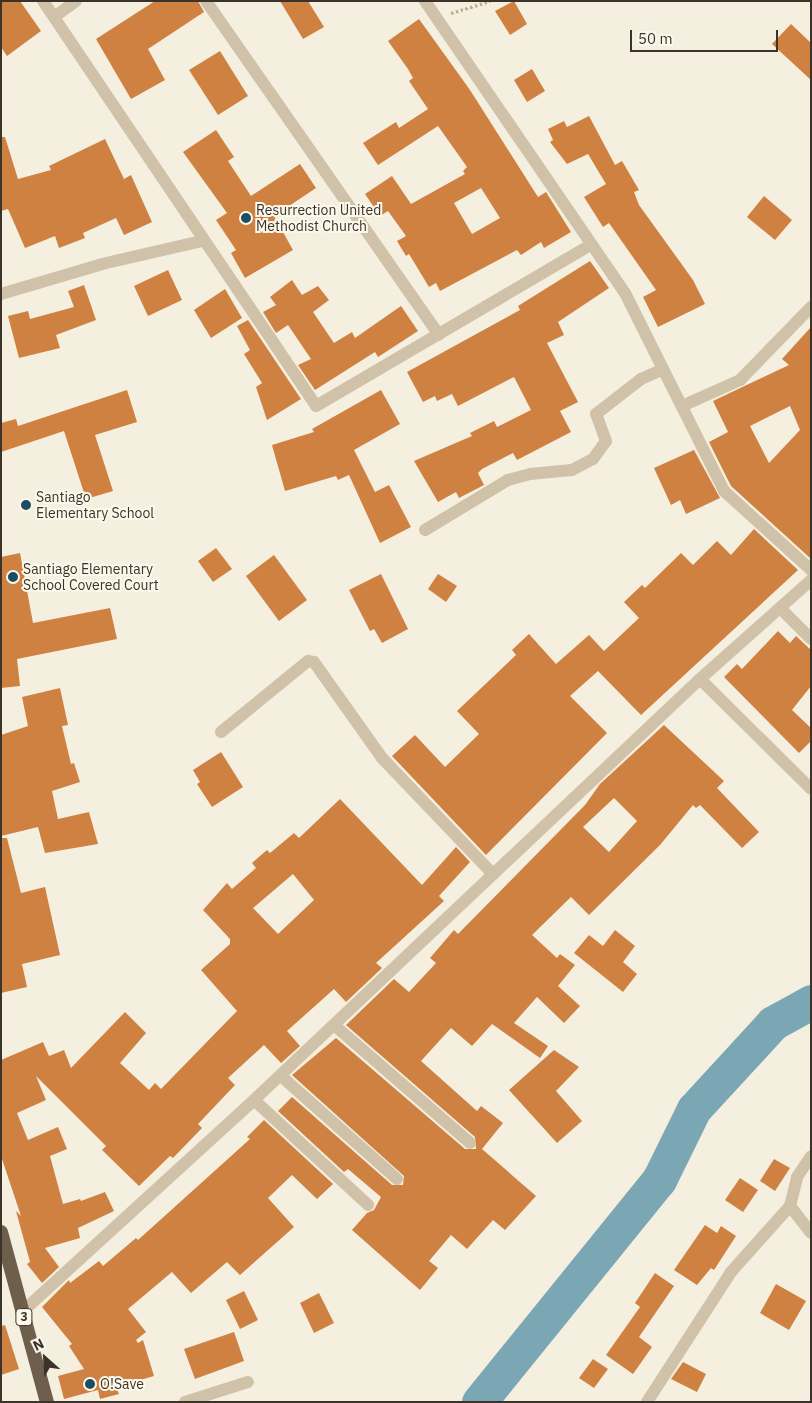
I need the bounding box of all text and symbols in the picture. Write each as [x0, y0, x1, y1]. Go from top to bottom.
scale bar [632, 20, 780, 52]
text: 50 m [638, 29, 673, 48]
place label: Resurrection United Methodist Church [256, 202, 381, 234]
marker: Resurrection United Methodist Church [240, 212, 252, 224]
place label: Santiago Elementary School [36, 489, 154, 522]
marker: Santiago Elementary School [20, 499, 32, 511]
place label: Santiago Elementary School Covered Court [23, 561, 159, 594]
marker: Santiago Elementary School Covered Court [7, 571, 19, 583]
road number: 3 [15, 1308, 33, 1326]
north arrow [20, 1333, 70, 1383]
text: N [30, 1334, 47, 1355]
place label: O!Save [100, 1376, 144, 1392]
marker: O!Save [84, 1378, 96, 1390]

